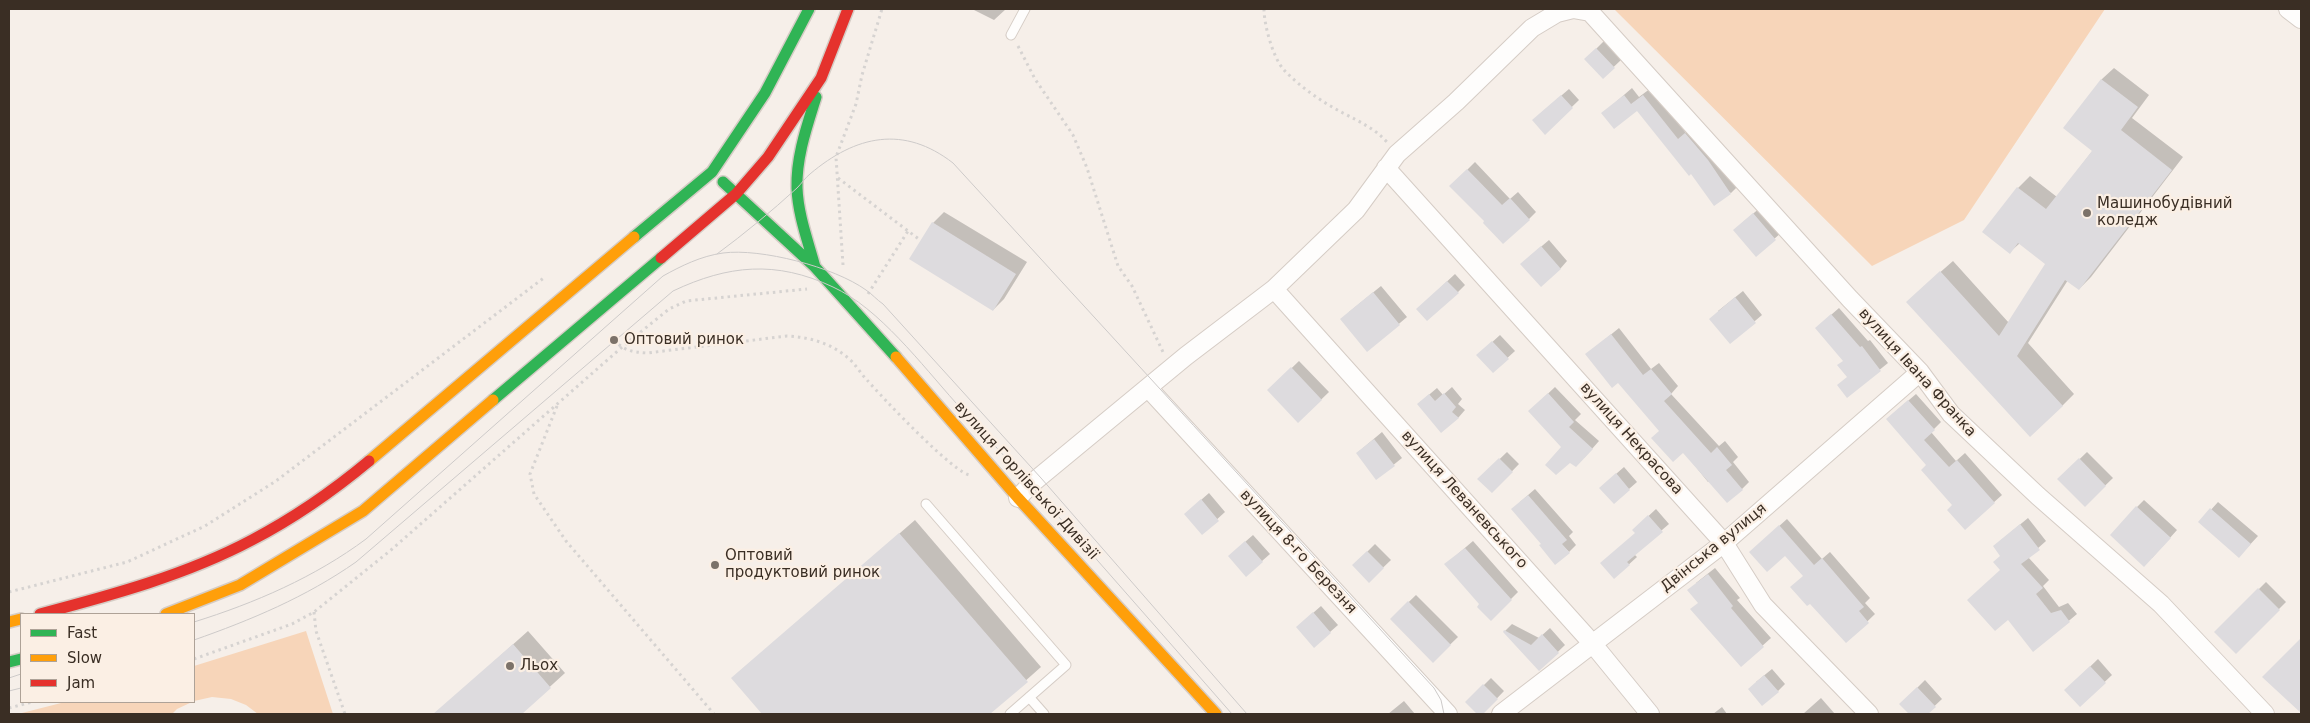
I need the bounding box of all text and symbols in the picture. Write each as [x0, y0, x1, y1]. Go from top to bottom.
place label: Машинобудівний коледж [2097, 195, 2232, 230]
marker: Машинобудівний коледж [2081, 207, 2093, 219]
street label: вулиця Івана Франка [1854, 305, 1980, 441]
place label: Оптовий ринок [624, 331, 744, 349]
marker: Оптовий ринок [608, 334, 620, 346]
street label: вулиця Некрасова [1576, 379, 1686, 499]
street label: вулиця Горлівської Дивізії [950, 398, 1102, 564]
street label: вулиця Леваневського [1397, 427, 1531, 573]
street label: вулиця 8-го Березня [1236, 486, 1360, 618]
street label: Двінська вулиця [1657, 500, 1771, 596]
place label: Оптовий продуктовий ринок [725, 547, 880, 582]
marker: Оптовий продуктовий ринок [709, 559, 721, 571]
legend [20, 613, 195, 703]
text: Fast [67, 624, 97, 642]
text: Slow [67, 649, 102, 667]
place label: Льох [520, 657, 558, 675]
marker: Льох [504, 660, 516, 672]
text: Jam [67, 674, 95, 692]

